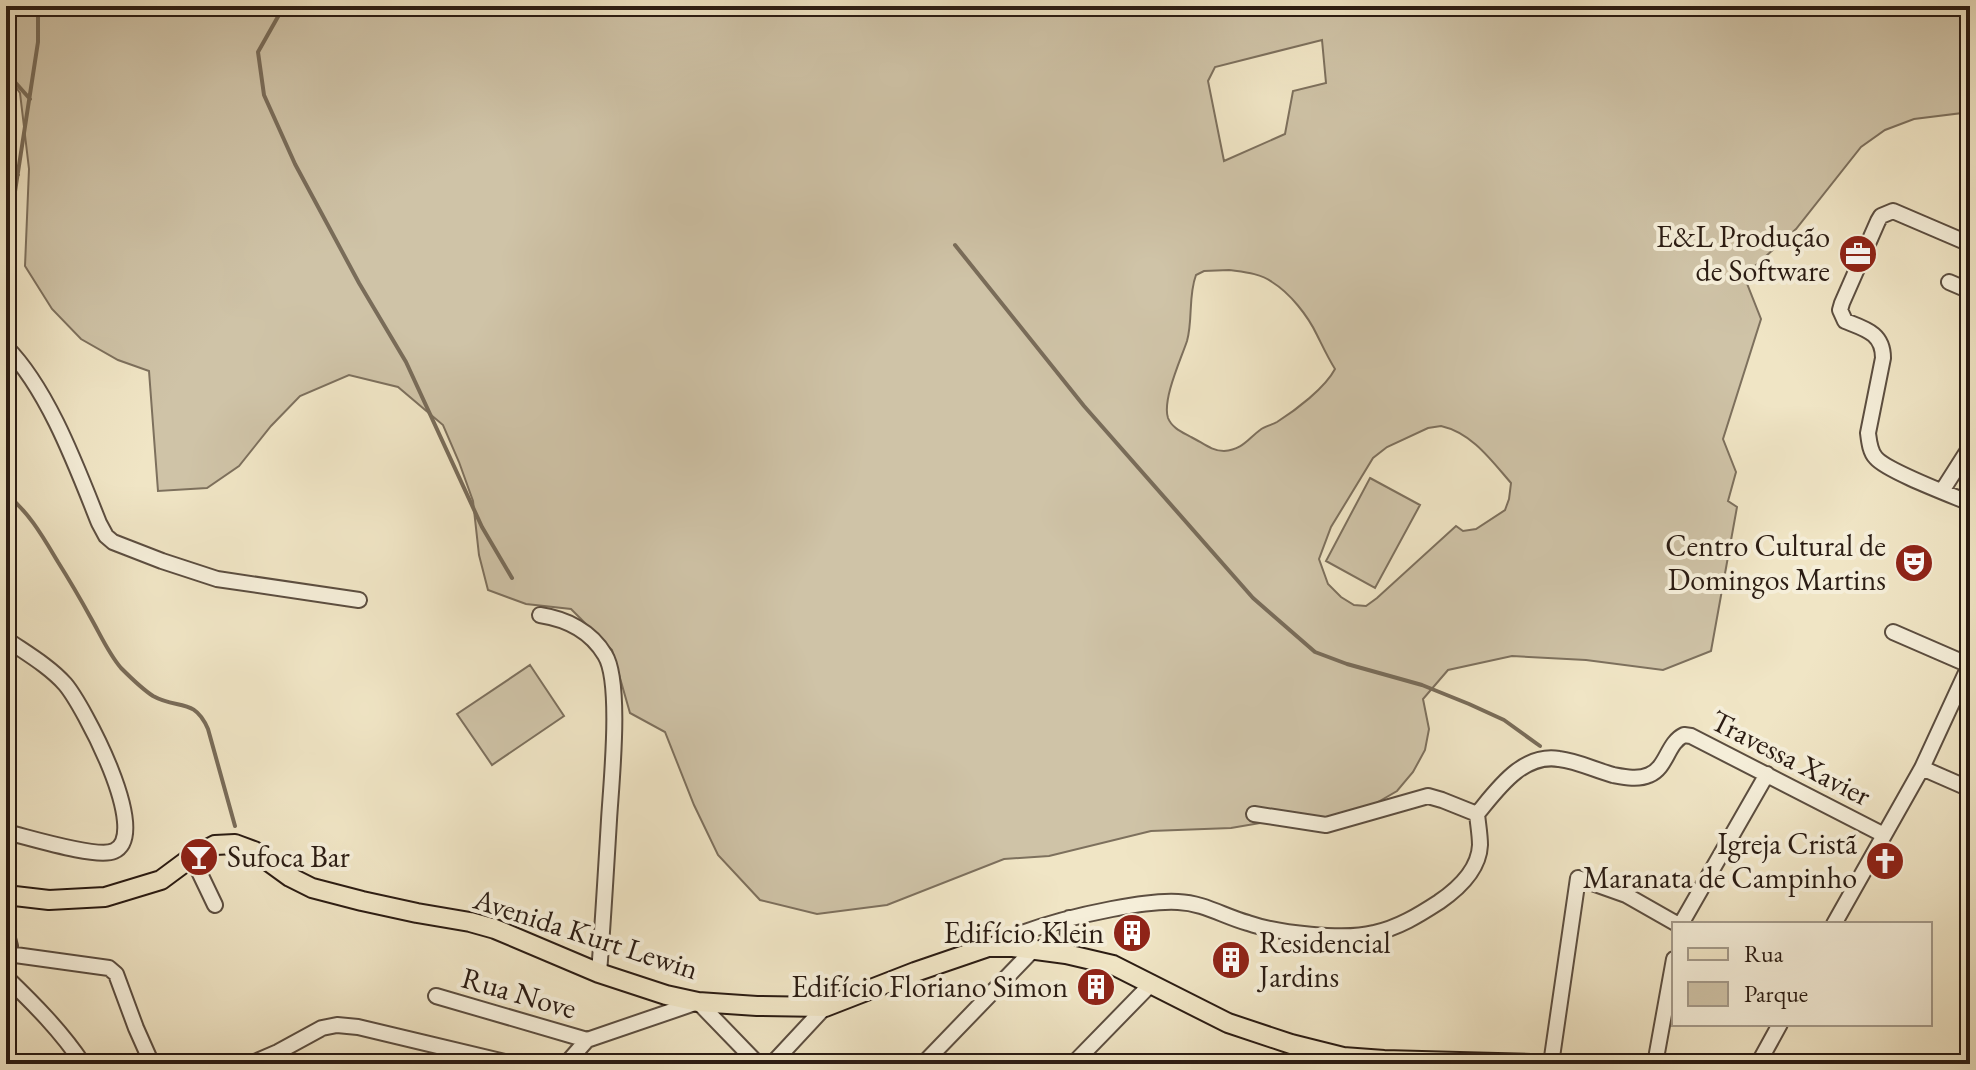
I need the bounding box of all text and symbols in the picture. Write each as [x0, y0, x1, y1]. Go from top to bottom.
place label: E&L Produção de Software [1656, 217, 1830, 290]
office icon: E&L Produção de Software [1837, 233, 1879, 275]
place label: Centro Cultural de Domingos Martins [1665, 526, 1886, 599]
theatre icon: Centro Cultural de Domingos Martins [1893, 542, 1935, 584]
street label: Travessa Xavier [1705, 701, 1878, 815]
place label: Igreja Cristã Maranata de Campinho [1583, 824, 1857, 897]
bar icon: Sufoca Bar [178, 836, 220, 878]
place label: Sufoca Bar [227, 837, 350, 876]
church icon: Igreja Cristã Maranata de Campinho [1864, 840, 1906, 882]
street label: Avenida Kurt Lewin [468, 879, 703, 988]
building icon: Edifício Klein [1111, 912, 1153, 954]
place label: Edifício Klein [943, 913, 1104, 952]
legend [1672, 922, 1932, 1026]
place label: Residencial Jardins [1256, 923, 1391, 996]
text: Rua [1744, 938, 1784, 969]
building icon: Residencial Jardins [1210, 939, 1252, 981]
street label: Rua Nove [457, 958, 581, 1027]
building icon: Edifício Floriano Simon [1075, 966, 1117, 1008]
place label: Edifício Floriano Simon [791, 967, 1068, 1006]
text: Parque [1744, 978, 1808, 1009]

